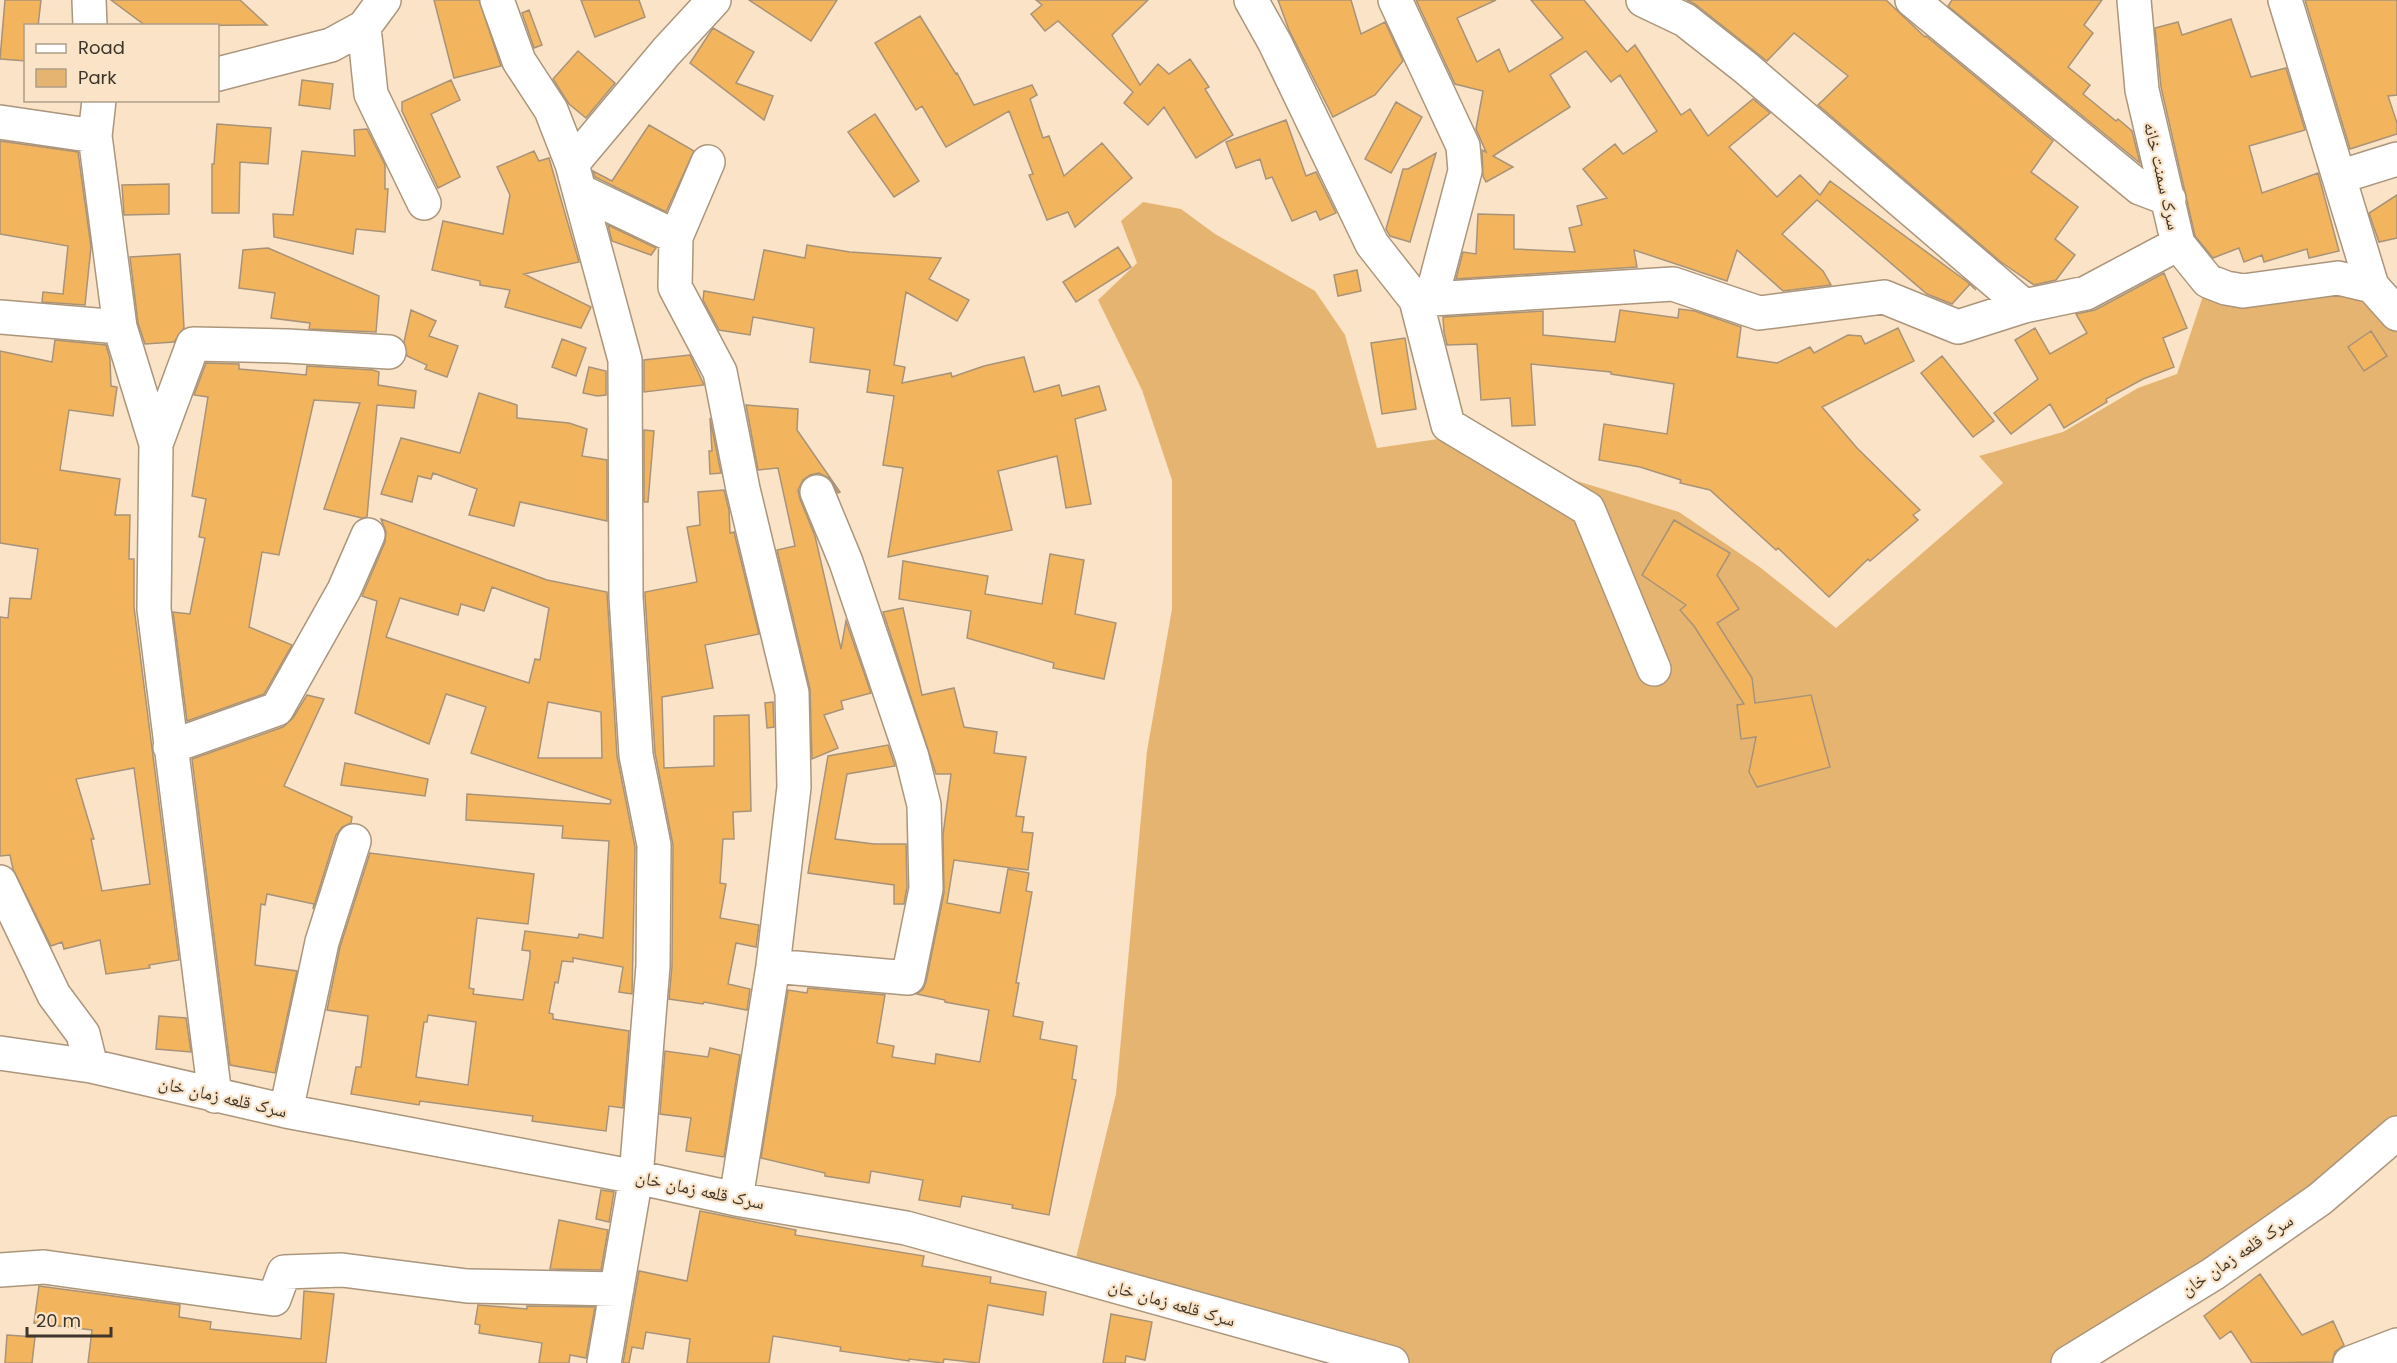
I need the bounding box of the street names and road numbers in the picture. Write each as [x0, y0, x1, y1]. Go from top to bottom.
street label: سرک سمنت خانه [2138, 119, 2187, 232]
street label: سرک قلعه زمان خان [157, 1070, 290, 1123]
street label: سرک قلعه زمان خان [633, 1164, 767, 1215]
street label: سرک قلعه زمان خان [2175, 1208, 2298, 1302]
street label: سرک قلعه زمان خان [1106, 1272, 1239, 1333]

